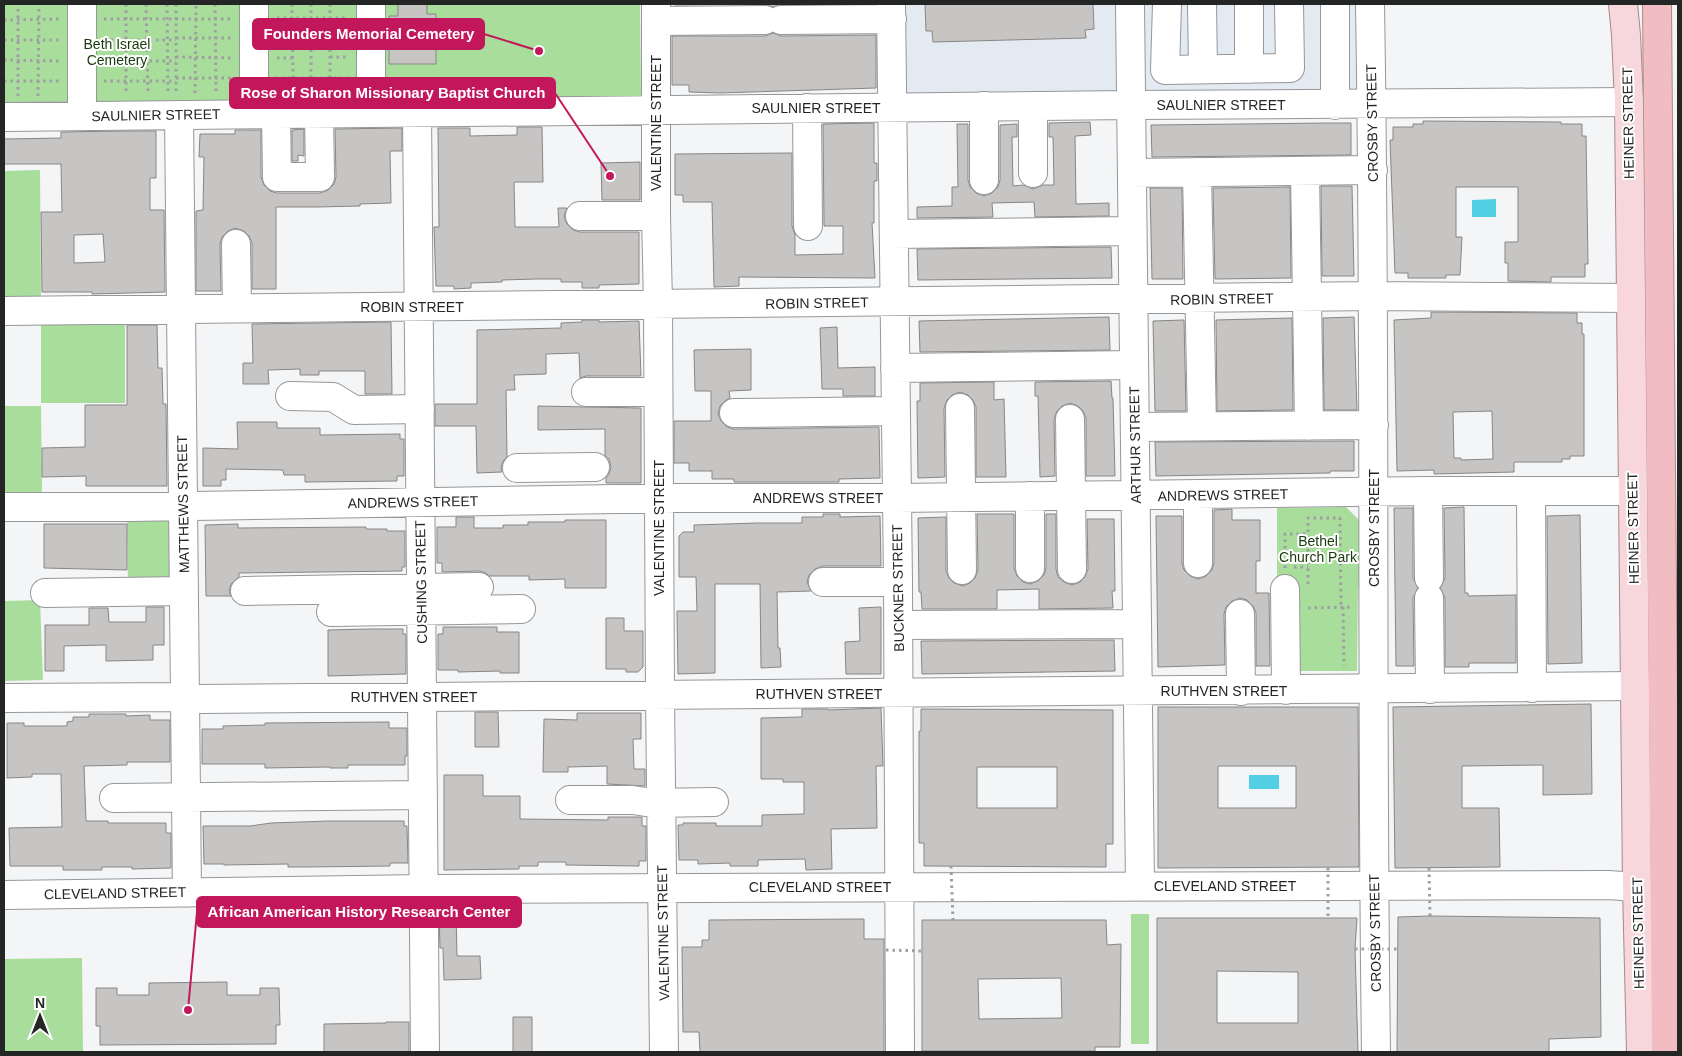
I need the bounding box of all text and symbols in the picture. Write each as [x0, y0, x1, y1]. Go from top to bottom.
callout: Founders Memorial Cemetery [253, 19, 484, 49]
text: Founders Memorial Cemetery [264, 25, 475, 42]
park label: Beth Israel Cemetery [84, 36, 150, 68]
street label: VALENTINE STREET [648, 55, 664, 191]
street label: CROSBY STREET [1363, 63, 1381, 182]
street label: HEINER STREET [1619, 66, 1637, 179]
callout: Rose of Sharon Missionary Baptist Church [230, 78, 555, 108]
text: Rose of Sharon Missionary Baptist Church [240, 84, 546, 101]
street label: SAULNIER STREET [1156, 97, 1286, 113]
street label: SAULNIER STREET [751, 100, 881, 116]
street label: SAULNIER STREET [91, 106, 221, 124]
street label: ROBIN STREET [1170, 290, 1274, 308]
street label: ROBIN STREET [765, 294, 869, 312]
street label: ROBIN STREET [360, 299, 464, 315]
street label: ARTHUR STREET [1126, 386, 1144, 504]
street label: MATTHEWS STREET [174, 434, 192, 573]
street label: VALENTINE STREET [651, 460, 667, 596]
street label: CROSBY STREET [1366, 469, 1382, 587]
street label: HEINER STREET [1624, 471, 1642, 584]
street label: ANDREWS STREET [1158, 486, 1289, 504]
street label: ANDREWS STREET [753, 490, 884, 506]
street label: ANDREWS STREET [348, 493, 479, 511]
street label: CUSHING STREET [412, 520, 430, 644]
street label: BUCKNER STREET [889, 524, 907, 652]
park label: Bethel Church Park [1279, 533, 1358, 565]
street label: RUTHVEN STREET [1161, 683, 1288, 699]
street label: RUTHVEN STREET [756, 686, 883, 702]
street label: RUTHVEN STREET [351, 689, 478, 705]
street label: VALENTINE STREET [654, 864, 672, 1001]
street label: CROSBY STREET [1366, 873, 1384, 992]
street label: HEINER STREET [1629, 876, 1647, 989]
street label: CLEVELAND STREET [1154, 878, 1297, 894]
street label: CLEVELAND STREET [749, 879, 892, 895]
street label: CLEVELAND STREET [44, 884, 187, 902]
callout: African American History Research Center [197, 897, 521, 927]
text: African American History Research Center [208, 903, 511, 920]
north arrow [15, 991, 65, 1041]
text: N [35, 995, 45, 1011]

